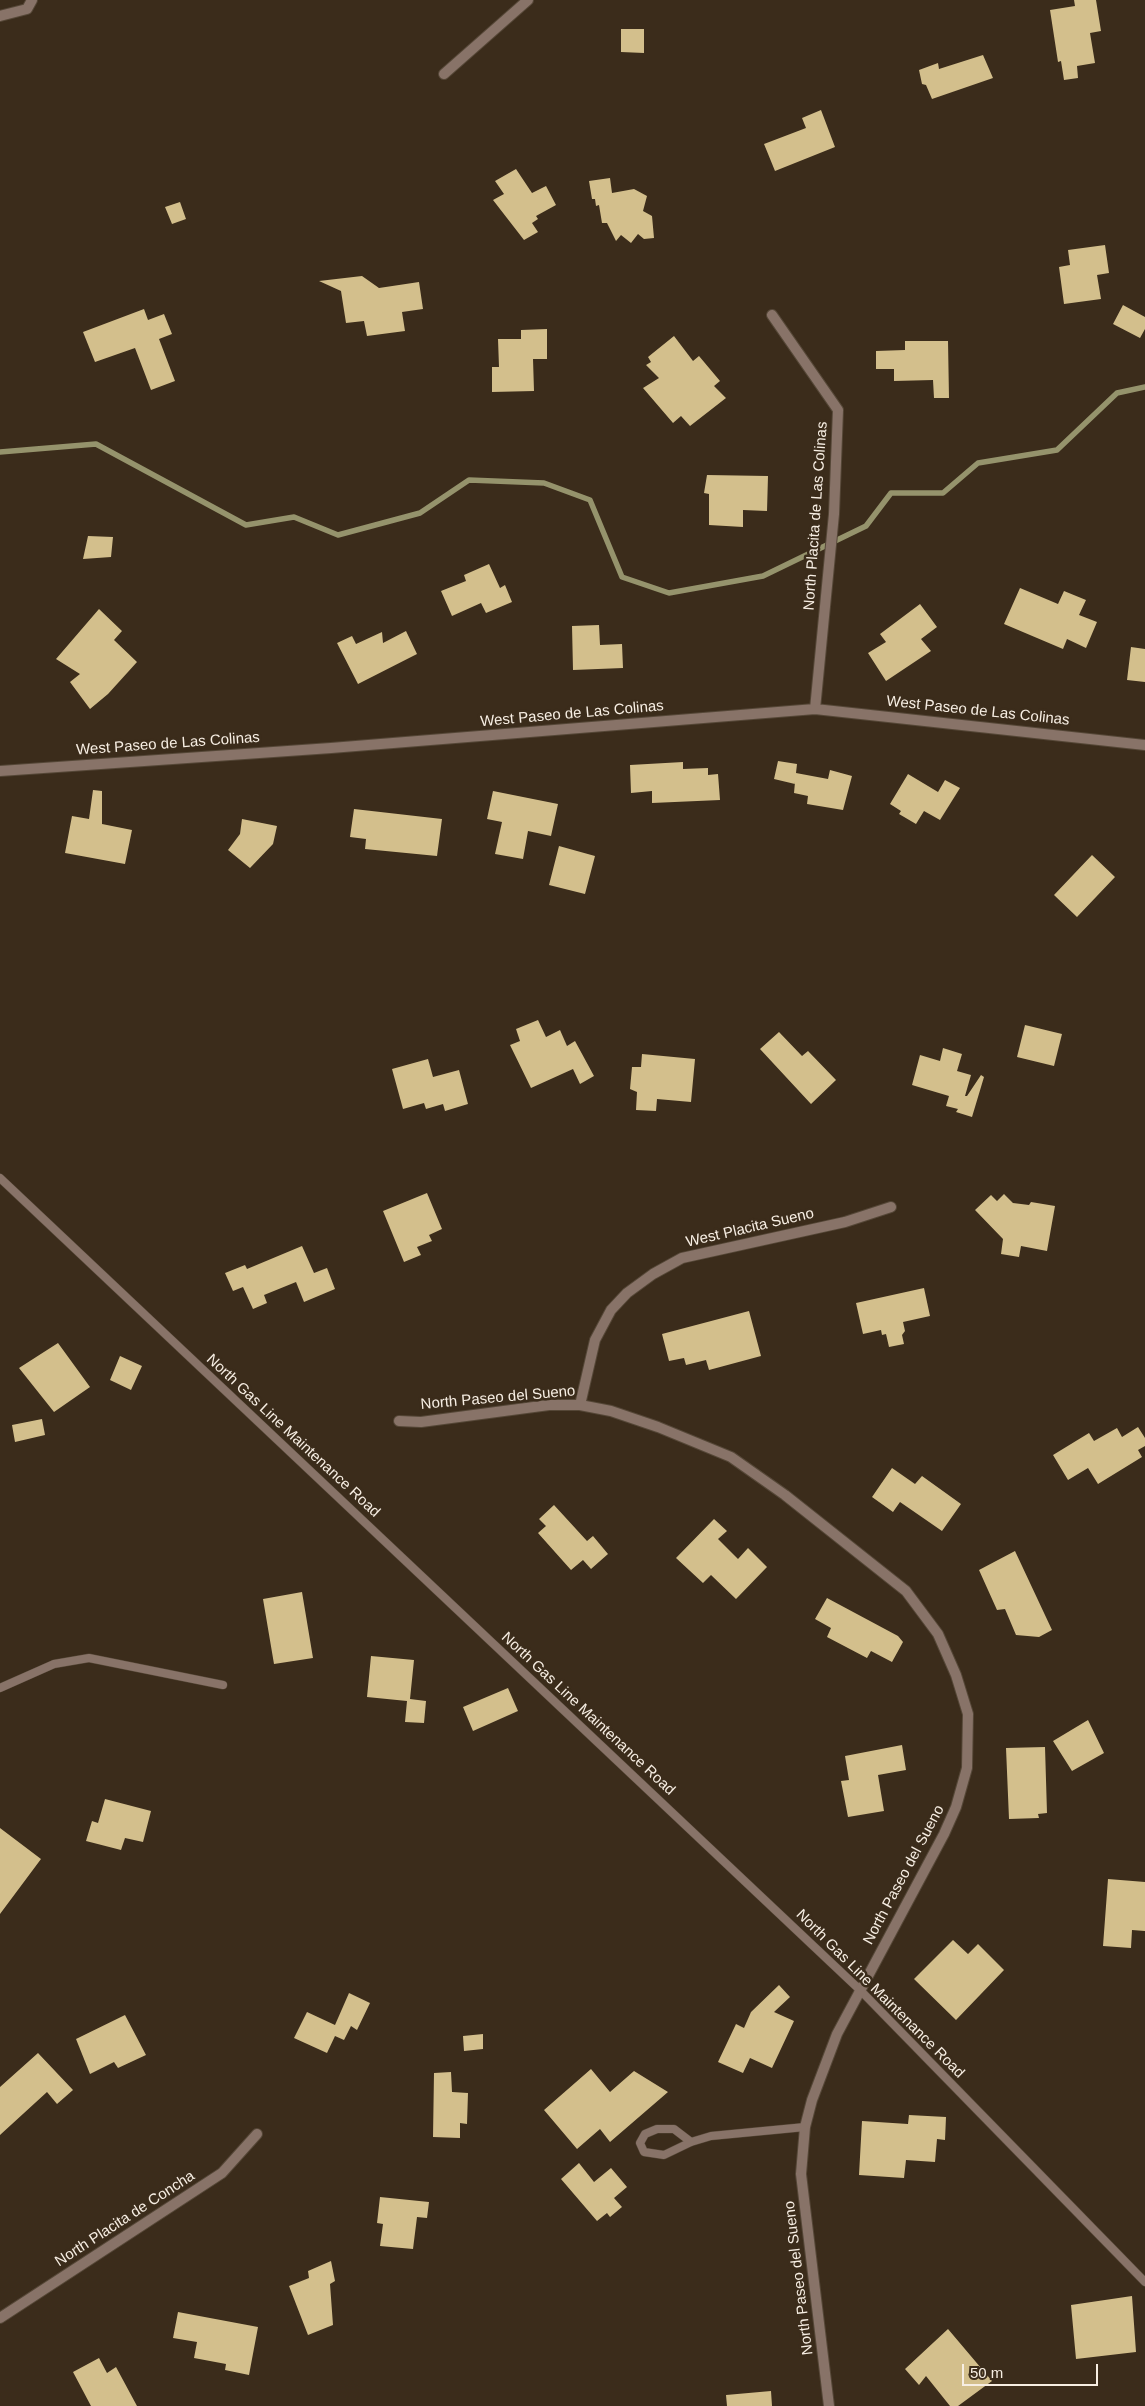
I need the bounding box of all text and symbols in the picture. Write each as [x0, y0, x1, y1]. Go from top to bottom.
street label: North Placita de Las Colinas [800, 421, 832, 611]
street label: West Paseo de Las Colinas [886, 692, 1070, 730]
street label: West Paseo de Las Colinas [480, 697, 664, 731]
street label: West Paseo de Las Colinas [76, 729, 260, 759]
street label: West Placita Sueno [684, 1205, 816, 1251]
street label: North Gas Line Maintenance Road [202, 1351, 384, 1521]
street label: North Paseo del Sueno [420, 1382, 576, 1414]
street label: North Gas Line Maintenance Road [497, 1629, 679, 1799]
street label: North Paseo del Sueno [860, 1802, 948, 1948]
street label: North Gas Line Maintenance Road [792, 1906, 968, 2082]
street label: North Placita de Concha [52, 2167, 198, 2271]
street label: North Paseo del Sueno [781, 2200, 817, 2356]
scale bar [965, 2354, 1101, 2386]
text: 50 m [970, 2364, 1003, 2381]

